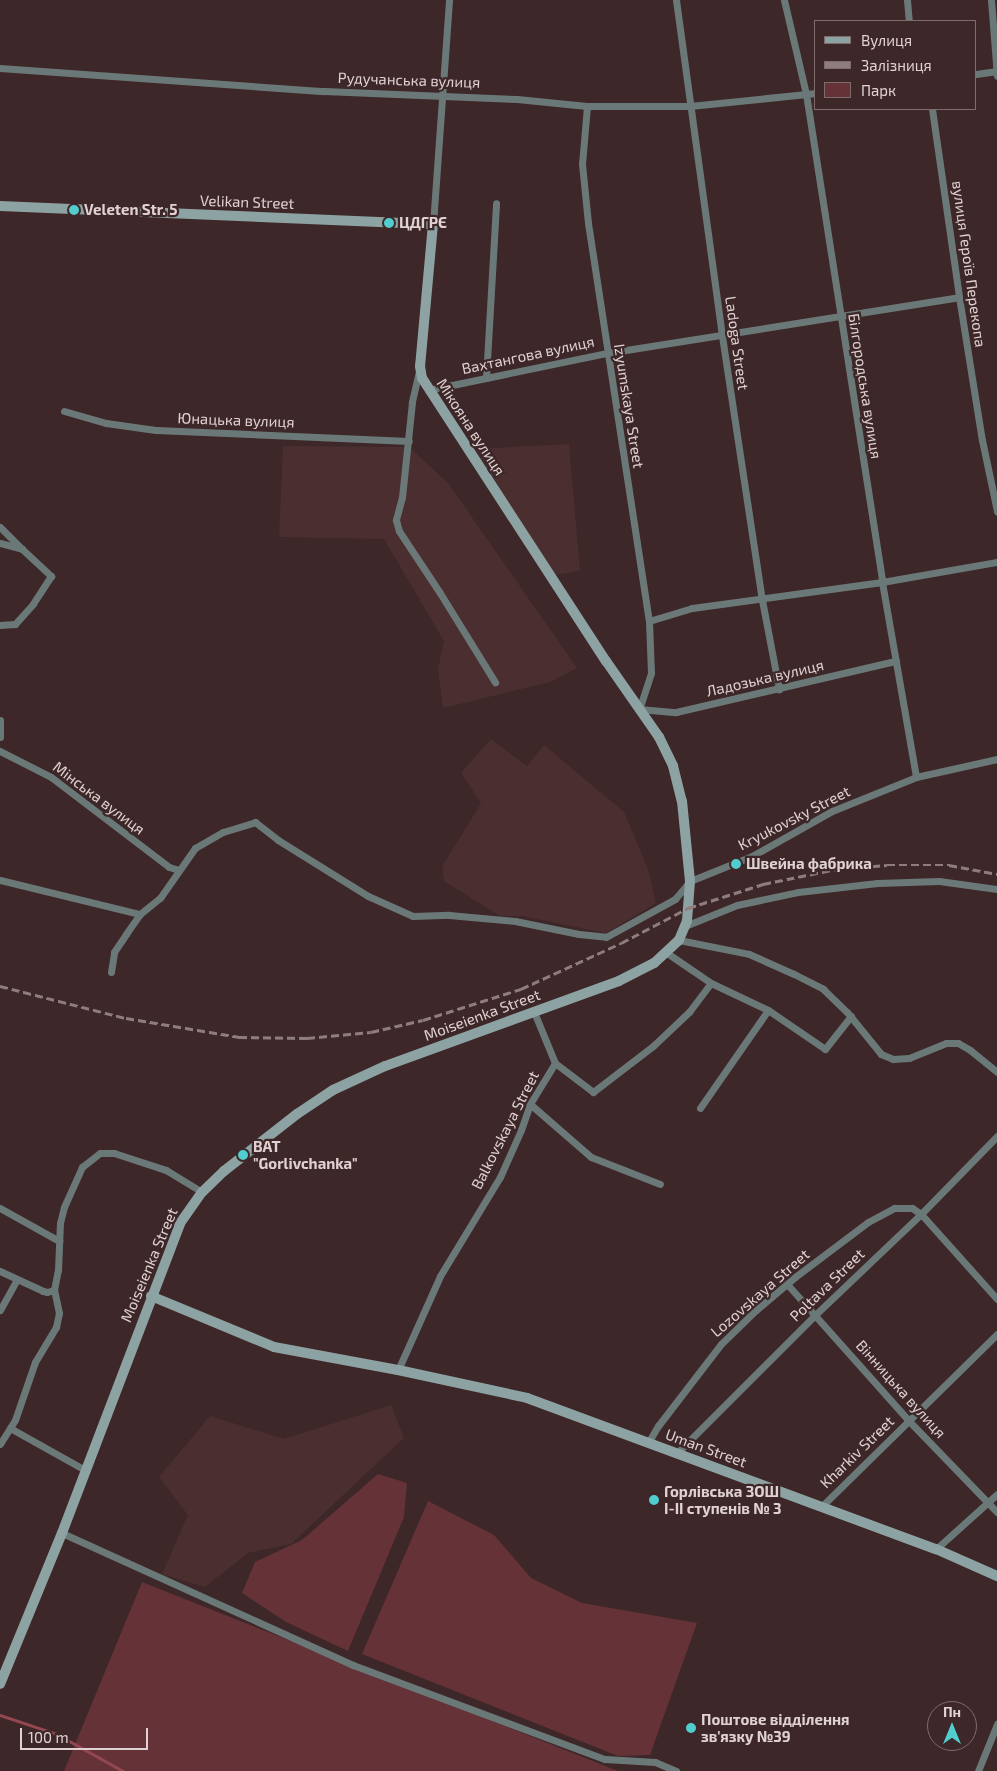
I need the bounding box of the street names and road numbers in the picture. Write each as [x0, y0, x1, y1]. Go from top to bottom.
street label: Рудучанська вулиця [337, 69, 481, 91]
street label: вулиця Героїв Перекопа [948, 180, 990, 348]
street label: Velikan Street [200, 191, 294, 213]
street label: Ladoga Street [722, 295, 752, 391]
street label: Білгородська вулиця [845, 312, 885, 460]
street label: Вахтангова вулиця [460, 332, 596, 378]
street label: Izyumskaya Street [610, 342, 648, 470]
street label: Мікояна вулиця [433, 375, 509, 479]
street label: Юнацька вулиця [177, 409, 295, 431]
street label: Ладозька вулиця [704, 656, 826, 700]
street label: Мінська вулиця [49, 758, 149, 838]
street label: Kryukovsky Street [735, 782, 853, 854]
street label: Moiseienka Street [421, 986, 543, 1044]
street label: Balkovskaya Street [467, 1068, 543, 1192]
street label: Moiseienka Street [117, 1205, 181, 1325]
street label: Lozovskaya Street [707, 1245, 813, 1341]
street label: Poltava Street [786, 1245, 868, 1325]
street label: Вінницька вулиця [852, 1336, 950, 1442]
street label: Kharkiv Street [816, 1412, 898, 1492]
street label: Uman Street [663, 1425, 749, 1471]

